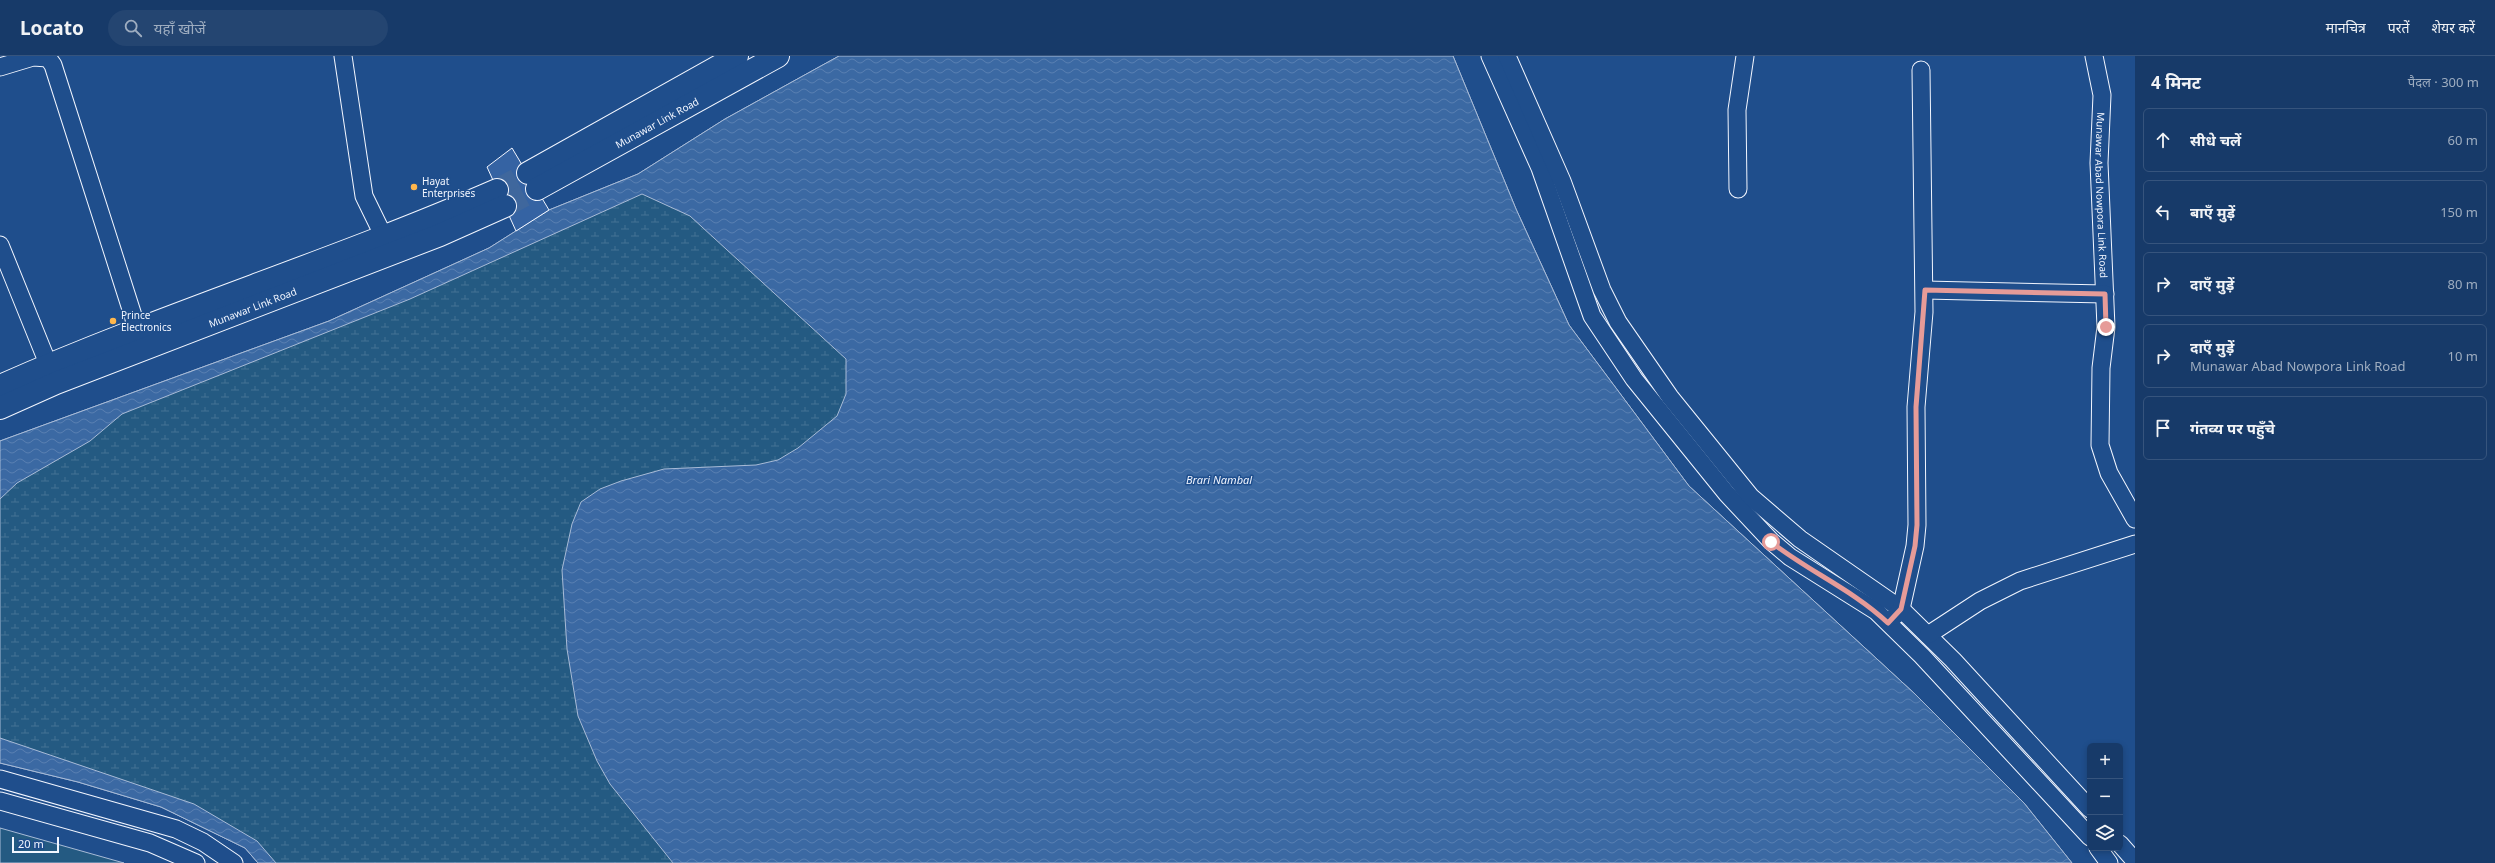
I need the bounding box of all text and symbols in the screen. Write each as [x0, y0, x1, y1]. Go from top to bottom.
search box [108, 10, 388, 46]
text: Locato [20, 15, 84, 41]
icon: search [122, 17, 144, 39]
text: यहाँ खोजें [154, 18, 206, 38]
text: मानचित्र [2326, 18, 2366, 37]
text: परतें [2388, 18, 2410, 37]
text: शेयर करें [2432, 18, 2475, 37]
text: 4 मिनट [2151, 71, 2201, 94]
text: पैदल · 300 m [2408, 73, 2479, 91]
street label: Munawar Link Road [613, 94, 701, 151]
street label: Munawar Abad Nowpora Link Road [2092, 112, 2111, 278]
icon: ahead [2152, 129, 2174, 151]
text: सीधे चलें [2190, 130, 2241, 150]
text: 60 m [2448, 131, 2478, 149]
place label: Hayat Enterprises [422, 174, 475, 200]
marker: Hayat Enterprises [409, 182, 419, 192]
icon: left [2152, 201, 2174, 223]
text: बाएँ मुड़ें [2190, 202, 2235, 222]
text: 150 m [2440, 203, 2478, 221]
icon: right [2152, 273, 2174, 295]
text: दाएँ मुड़ें [2190, 274, 2234, 294]
text: 80 m [2448, 275, 2478, 293]
street label: Munawar Link Road [206, 284, 299, 331]
place label: Prince Electronics [121, 308, 172, 334]
marker: Prince Electronics [108, 316, 118, 326]
route end [2097, 318, 2115, 336]
text: दाएँ मुड़ें [2190, 337, 2234, 357]
icon: right [2152, 345, 2174, 367]
text: 10 m [2448, 347, 2478, 365]
text: Munawar Abad Nowpora Link Road [2190, 357, 2406, 375]
icon: arrive [2152, 417, 2174, 439]
text: गंतव्य पर पहुँचे [2190, 418, 2275, 438]
water label: Brari Nambal [1186, 472, 1253, 487]
route start [1762, 533, 1780, 551]
map controls [2087, 743, 2123, 851]
button: + [2087, 743, 2123, 779]
button: − [2087, 779, 2123, 815]
button: layers [2087, 815, 2123, 851]
scale bar [12, 835, 59, 854]
text: 20 m [18, 836, 44, 851]

